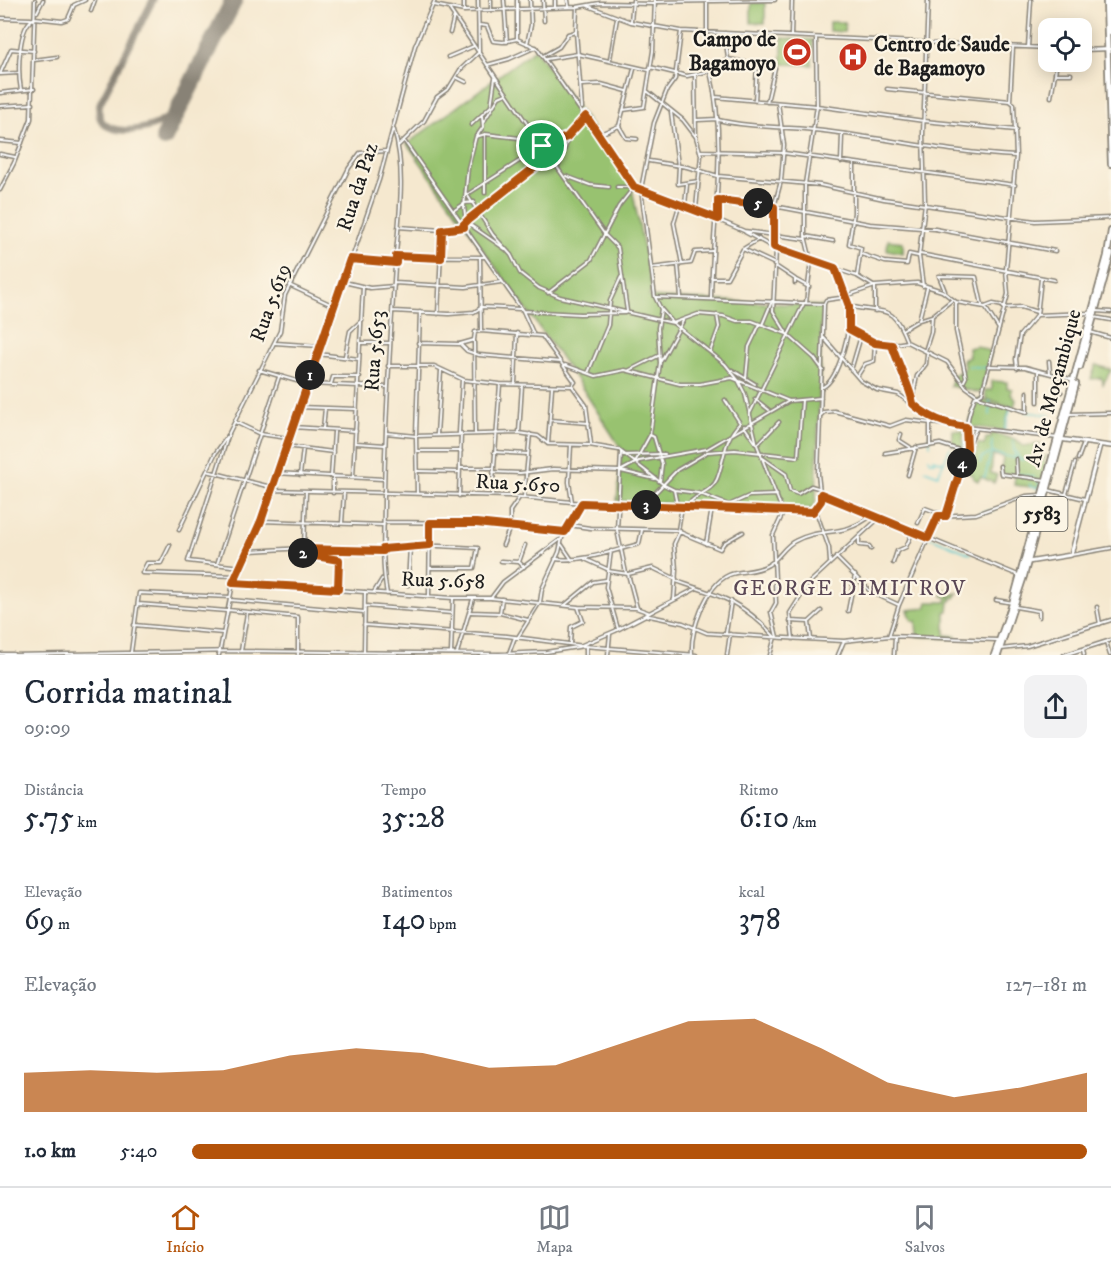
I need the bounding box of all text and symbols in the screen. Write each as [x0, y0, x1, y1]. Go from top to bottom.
map controls [1038, 18, 1092, 72]
button: locate [1038, 18, 1092, 72]
place label: Campo de Bagamoyo [689, 27, 776, 77]
place label: Centro de Saude de Bagamoyo [874, 32, 1010, 82]
sports icon: Campo de Bagamoyo [781, 36, 813, 68]
hospital icon: Centro de Saude de Bagamoyo [837, 41, 869, 73]
pin [516, 120, 567, 171]
icon: arrive [525, 129, 558, 162]
street label: Rua da Paz [331, 139, 385, 235]
pin: 5 [743, 188, 773, 218]
text: 5 [754, 193, 762, 213]
street label: Rua 5.619 [245, 260, 297, 346]
street label: Av. de Moçambique [1020, 306, 1088, 470]
street label: Rua 5.653 [359, 309, 391, 393]
pin: 1 [295, 360, 325, 390]
text: 1 [307, 365, 313, 385]
pin: 4 [947, 448, 977, 478]
text: 4 [957, 453, 967, 473]
street label: Rua 5.650 [475, 469, 561, 499]
pin: 3 [631, 490, 661, 520]
text: 3 [643, 495, 649, 515]
road number: 5583 [1016, 497, 1068, 531]
pin: 2 [288, 538, 318, 568]
text: 2 [299, 543, 307, 563]
street label: Rua 5.658 [401, 567, 485, 595]
district label: GEORGE DIMITROV [733, 575, 967, 602]
text: Corrida matinal [24, 673, 232, 714]
button: share [1024, 675, 1087, 738]
text: 09:09 [24, 716, 71, 741]
text: Distância [24, 780, 83, 800]
text: Tempo [381, 780, 426, 800]
text: Ritmo [739, 780, 778, 800]
text: 5.75 [24, 800, 74, 837]
text: 35:28 [381, 800, 445, 837]
text: 6:10 [739, 800, 789, 837]
text: km [74, 812, 97, 832]
text: /km [789, 812, 817, 832]
text: Elevação [24, 882, 82, 902]
text: Batimentos [381, 882, 453, 902]
text: kcal [739, 882, 765, 902]
text: 69 [24, 902, 55, 939]
text: 140 [381, 902, 426, 939]
text: 378 [739, 902, 781, 939]
text: m [55, 914, 70, 934]
text: bpm [426, 914, 457, 934]
text: Elevação [24, 973, 97, 998]
text: 127–181 m [1005, 973, 1087, 998]
text: 1.0 km [24, 1139, 76, 1164]
text: 5:40 [120, 1139, 157, 1164]
tab: Início [166, 1201, 204, 1257]
tab: Mapa [536, 1201, 573, 1257]
tab: Salvos [905, 1201, 945, 1257]

